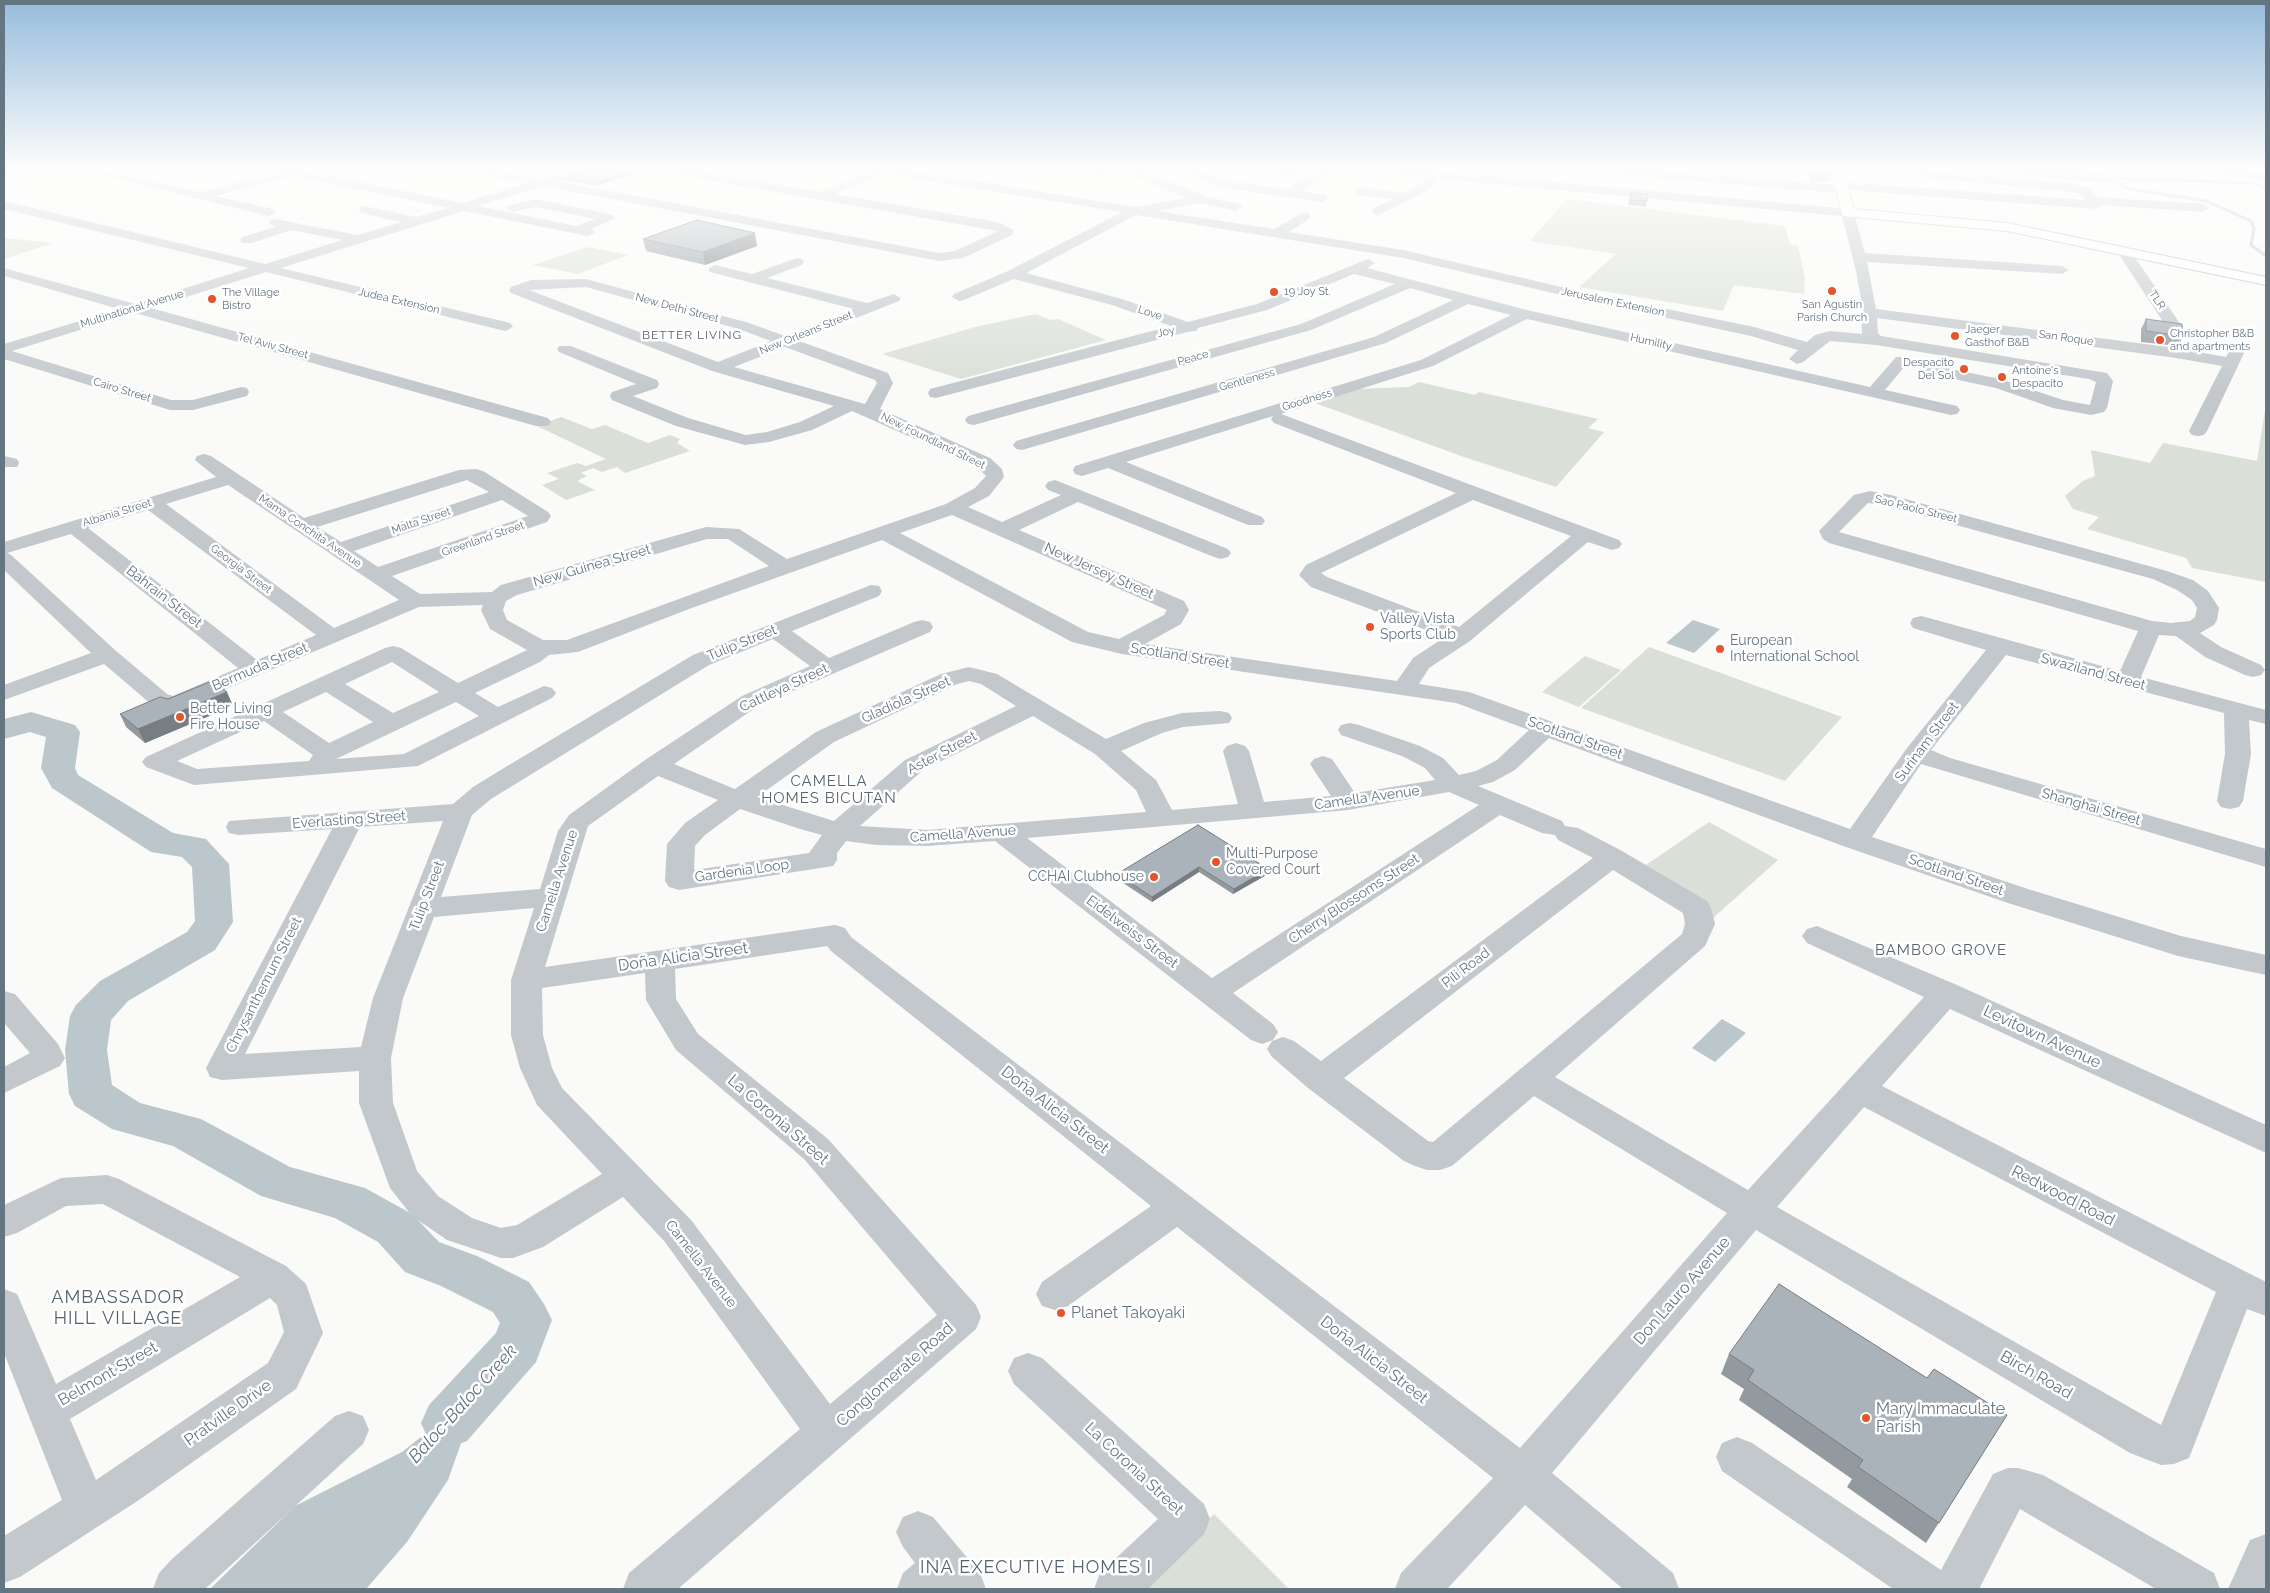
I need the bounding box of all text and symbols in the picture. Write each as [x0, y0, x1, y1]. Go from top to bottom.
street label: Judea Extension [357, 285, 441, 317]
place label: 19 Joy St. [1284, 285, 1331, 299]
street label: Jerusalem Extension [1560, 285, 1666, 319]
marker: San Agustin Parish Church [1826, 285, 1838, 297]
place label: The Village Bistro [222, 286, 279, 312]
marker: 19 Joy St. [1268, 286, 1280, 298]
street label: Multinational Avenue [79, 287, 185, 331]
street label: TLR [2146, 288, 2168, 312]
street label: New Delhi Street [634, 291, 720, 325]
marker: The Village Bistro [206, 293, 218, 305]
place label: San Agustin Parish Church [1797, 298, 1867, 324]
street label: Love [1136, 303, 1164, 323]
street label: New Orleans Street [758, 308, 854, 358]
street label: Joy [1156, 323, 1176, 341]
place label: Jaeger Gasthof B&B [1965, 323, 2029, 349]
place label: Christopher B&B and apartments [2170, 327, 2254, 353]
district label: BETTER LIVING [640, 328, 744, 342]
street label: San Roque [2038, 328, 2094, 348]
street label: Tel Aviv Street [236, 330, 310, 362]
marker: Jaeger Gasthof B&B [1949, 330, 1961, 342]
street label: Humility [1629, 331, 1673, 353]
marker: Christopher B&B and apartments [2154, 334, 2166, 346]
street label: Peace [1176, 347, 1210, 369]
place label: Despacito Del Sol [1903, 356, 1954, 382]
marker: Despacito Del Sol [1958, 363, 1970, 375]
place label: Antoine's Despacito [2012, 364, 2063, 390]
street label: Gentleness [1218, 366, 1276, 394]
marker: Antoine's Despacito [1996, 371, 2008, 383]
street label: Cairo Street [92, 375, 152, 405]
street label: Goodness [1281, 386, 1333, 414]
street label: New Foundland Street [879, 410, 987, 472]
street label: Mama Conchita Avenue [256, 492, 364, 570]
street label: Sao Paolo Street [1874, 492, 1958, 526]
street label: Albania Street [81, 496, 153, 530]
street label: Malta Street [390, 505, 452, 537]
street label: Greenland Street [440, 519, 526, 559]
street label: New Jersey Street [1042, 539, 1156, 603]
street label: New Guinea Street [531, 541, 653, 591]
street label: Georgia Street [208, 542, 274, 596]
street label: Bahrain Street [123, 562, 205, 632]
place label: Valley Vista Sports Club [1380, 611, 1456, 644]
street label: Tulip Street [705, 621, 779, 665]
marker: Valley Vista Sports Club [1364, 621, 1376, 633]
place label: European International School [1730, 633, 1859, 666]
street label: Bermuda Street [210, 639, 310, 695]
street label: Scotland Street [1129, 640, 1231, 672]
marker: European International School [1714, 643, 1726, 655]
street label: Swaziland Street [2039, 650, 2147, 694]
street label: Cattleya Street [737, 660, 831, 716]
street label: Gladiola Street [859, 673, 953, 727]
street label: Surinam Street [1891, 699, 1963, 785]
place label: Better Living Fire House [190, 701, 272, 734]
marker: Better Living Fire House [174, 711, 186, 723]
street label: Scotland Street [1525, 713, 1625, 763]
street label: Aster Street [904, 728, 980, 778]
district label: CAMELLA HOMES BICUTAN [760, 772, 898, 807]
street label: Camella Avenue [1313, 782, 1421, 814]
street label: Shanghai Street [2040, 785, 2142, 829]
street label: Everlasting Street [292, 808, 406, 832]
street label: Camella Avenue [909, 822, 1017, 846]
street label: Camella Avenue [533, 828, 581, 934]
place label: Multi-Purpose Covered Court [1226, 846, 1320, 879]
street label: Cherry Blossoms Street [1286, 850, 1422, 948]
street label: Scotland Street [1906, 851, 2006, 899]
street label: Gardenia Loop [694, 856, 790, 886]
marker: Multi-Purpose Covered Court [1210, 856, 1222, 868]
street label: Tulip Street [406, 859, 448, 933]
place label: CCHAI Clubhouse [1028, 869, 1144, 885]
marker: CCHAI Clubhouse [1148, 871, 1160, 883]
street label: Eidelweiss Street [1083, 892, 1181, 972]
street label: Chrysanthemum Street [222, 914, 306, 1056]
street label: Doña Alicia Street [617, 938, 749, 976]
district label: BAMBOO GROVE [1873, 941, 2009, 959]
street label: Pili Road [1439, 945, 1493, 991]
street label: Levitown Avenue [1980, 1001, 2104, 1073]
street label: Doña Alicia Street [997, 1062, 1113, 1158]
street label: La Coronia Street [724, 1071, 832, 1169]
street label: Redwood Road [2008, 1162, 2118, 1230]
street label: Camella Avenue [662, 1217, 740, 1311]
street label: Don Lauro Avenue [1630, 1233, 1734, 1349]
district label: AMBASSADOR HILL VILLAGE [50, 1287, 186, 1330]
place label: Planet Takoyaki [1071, 1303, 1185, 1323]
marker: Planet Takoyaki [1055, 1307, 1067, 1319]
street label: Doña Alicia Street [1316, 1312, 1432, 1408]
street label: Conglomerate Road [832, 1319, 958, 1431]
street label: Belmont Street [55, 1338, 161, 1410]
water label: Baloc-Baloc Creek [404, 1340, 522, 1468]
street label: Birch Road [1997, 1347, 2075, 1403]
street label: Pratville Drive [181, 1376, 275, 1450]
place label: Mary Immaculate Parish [1876, 1399, 2005, 1437]
marker: Mary Immaculate Parish [1860, 1412, 1872, 1424]
street label: La Coronia Street [1081, 1419, 1187, 1519]
district label: INA EXECUTIVE HOMES I [917, 1557, 1155, 1579]

